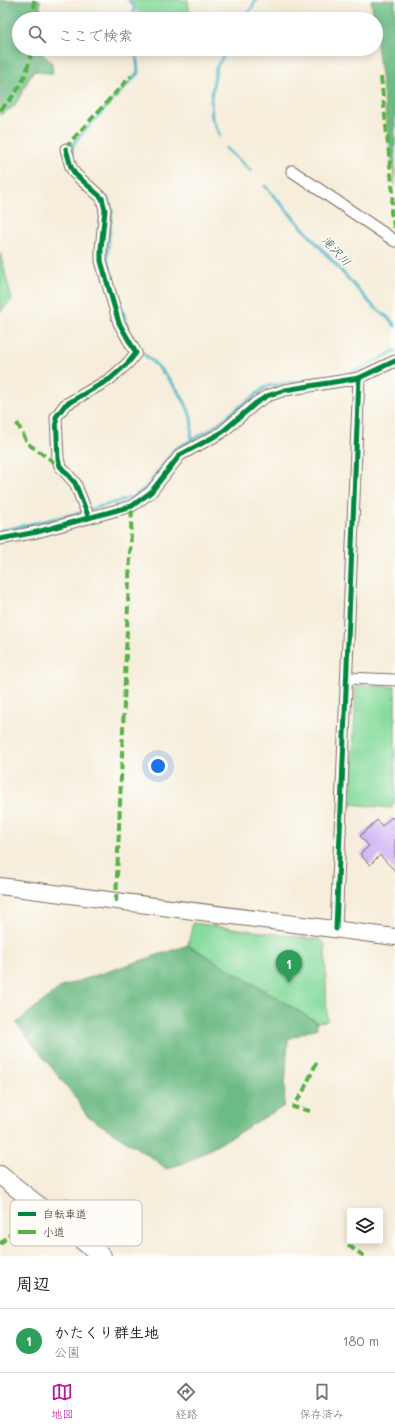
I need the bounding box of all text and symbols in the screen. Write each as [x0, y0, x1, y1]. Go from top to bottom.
search box [12, 12, 383, 56]
icon: search [26, 23, 48, 45]
text: ここで検索 [58, 25, 133, 45]
water label: 滝沢川 [319, 232, 355, 269]
your location [148, 756, 168, 776]
pin: 1 [276, 950, 302, 983]
legend [10, 1200, 142, 1246]
text: 自転車道 [43, 1206, 87, 1221]
map controls [347, 1208, 383, 1244]
button: layers [347, 1208, 383, 1244]
text: 小道 [43, 1224, 65, 1239]
text: 周辺 [16, 1272, 50, 1294]
text: かたくり群生地 [54, 1322, 159, 1342]
text: 1 [26, 1332, 32, 1349]
text: 180 m [343, 1332, 379, 1349]
text: 公園 [54, 1343, 80, 1360]
tab: 地図 [51, 1381, 73, 1421]
tab: 経路 [175, 1381, 197, 1421]
tab: 保存済み [300, 1381, 344, 1421]

